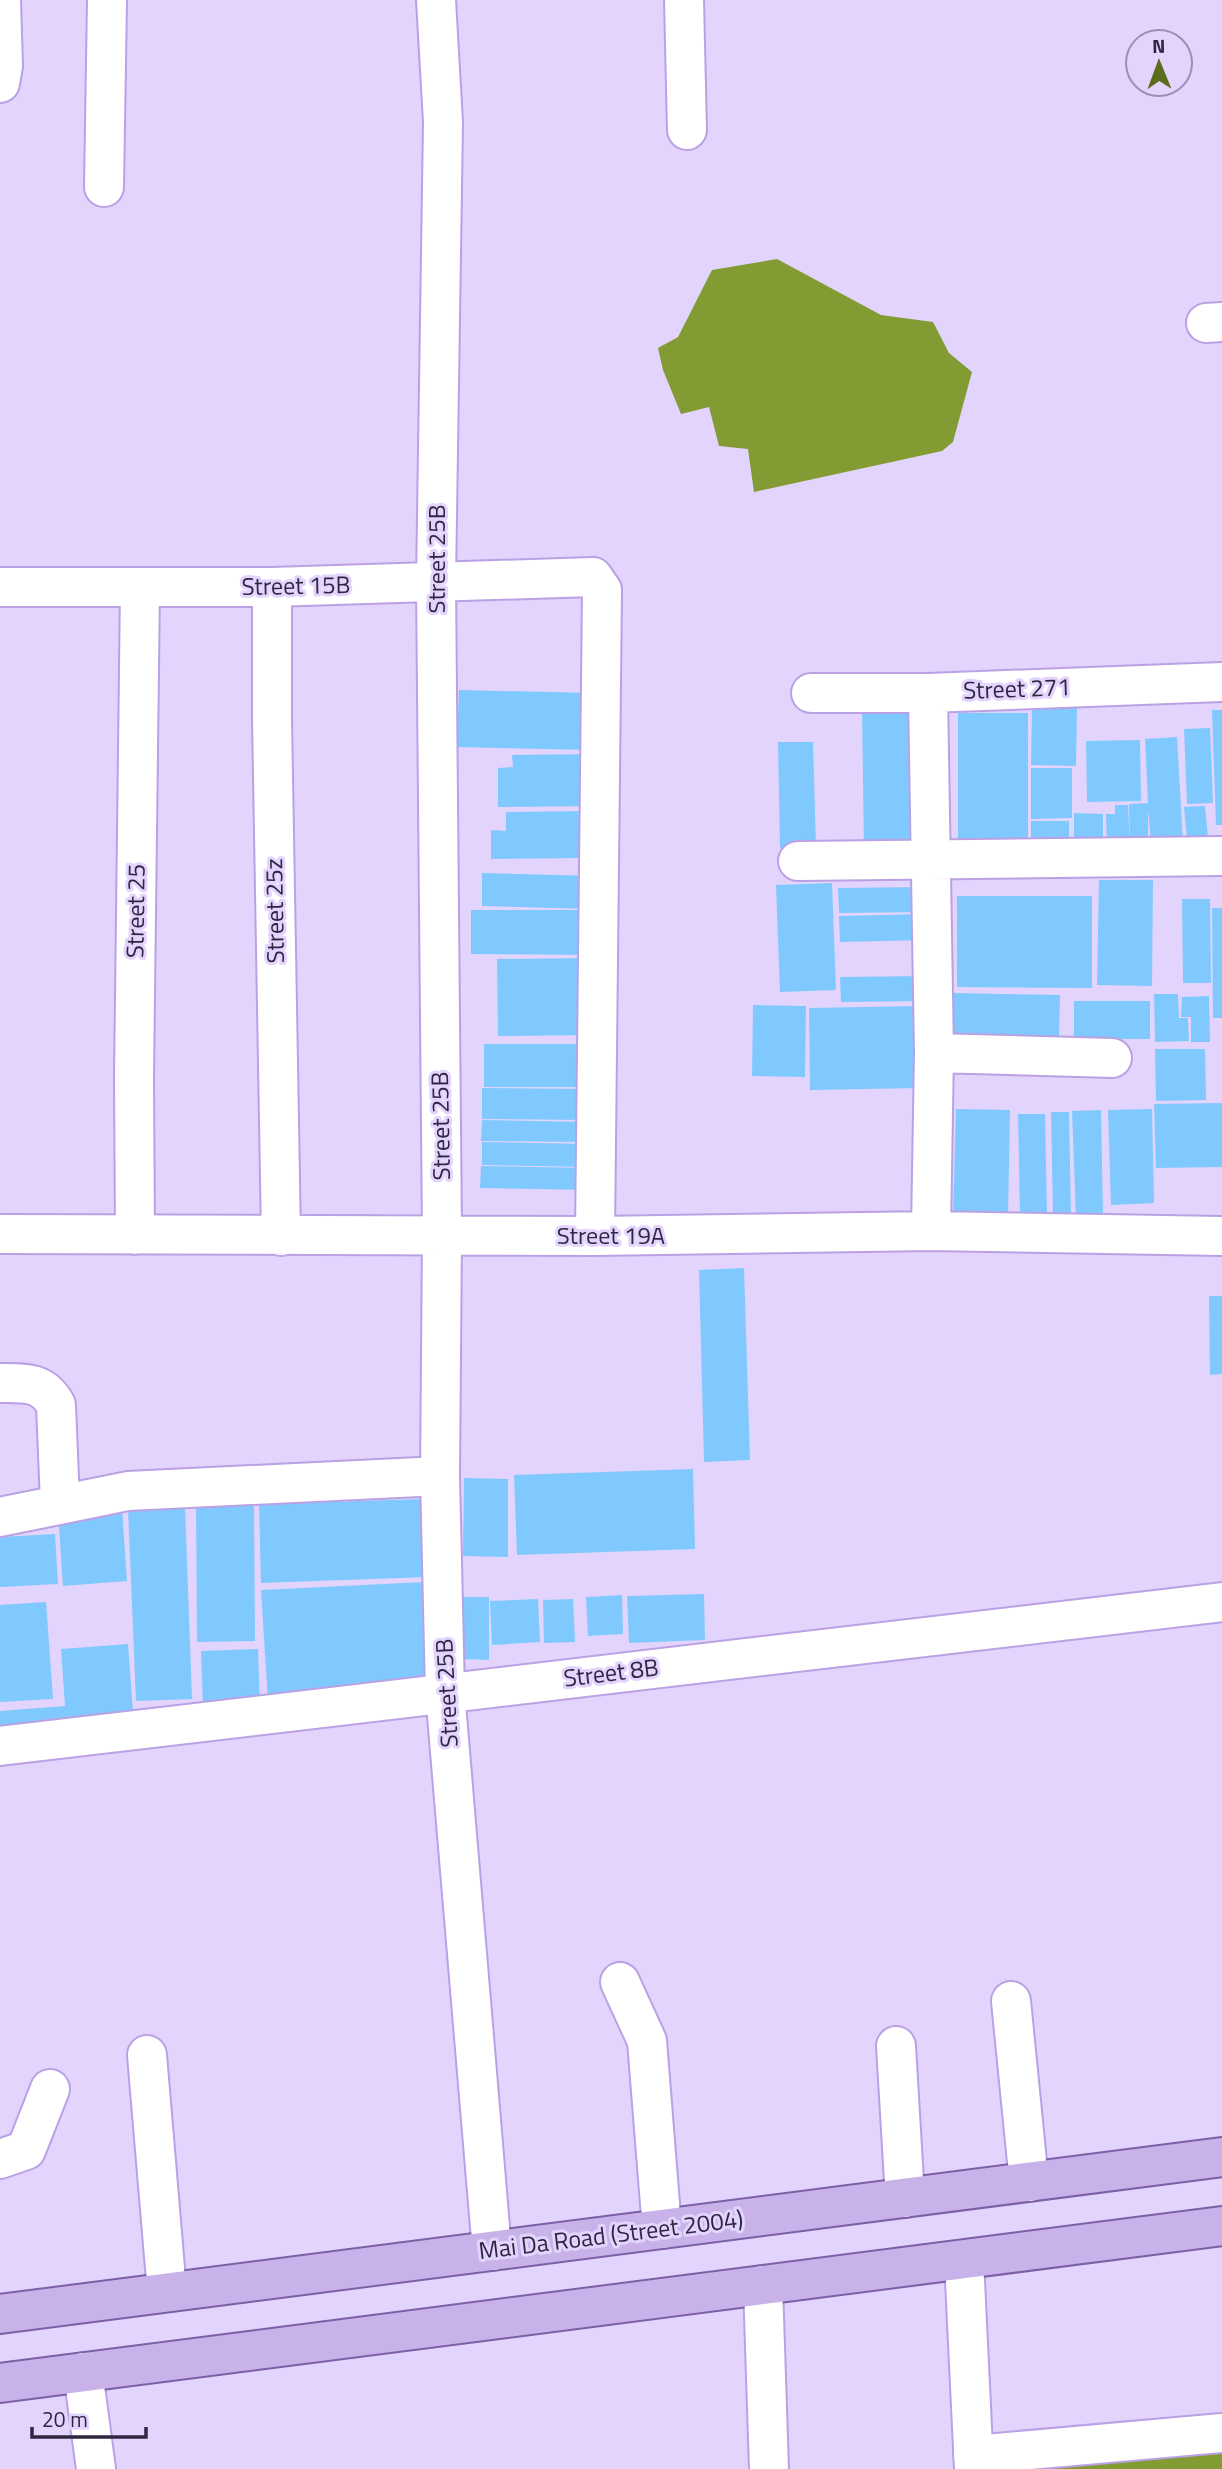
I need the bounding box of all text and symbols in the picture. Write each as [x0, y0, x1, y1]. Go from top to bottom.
north arrow [1124, 28, 1194, 98]
text: N [1152, 31, 1166, 60]
street label: Street 25B [418, 505, 454, 613]
street label: Street 15B [241, 566, 351, 604]
street label: Street 271 [963, 668, 1071, 708]
street label: Street 25z [255, 858, 293, 964]
street label: Street 25 [116, 864, 154, 958]
street label: Street 25B [421, 1071, 459, 1181]
street label: Street 19A [557, 1217, 665, 1253]
street label: Street 25B [425, 1638, 467, 1748]
street label: Street 8B [561, 1648, 660, 1696]
street label: Mai Da Road (Street 2004) [477, 2200, 745, 2268]
scale bar [32, 2396, 145, 2440]
text: 20 m [42, 2403, 88, 2435]

